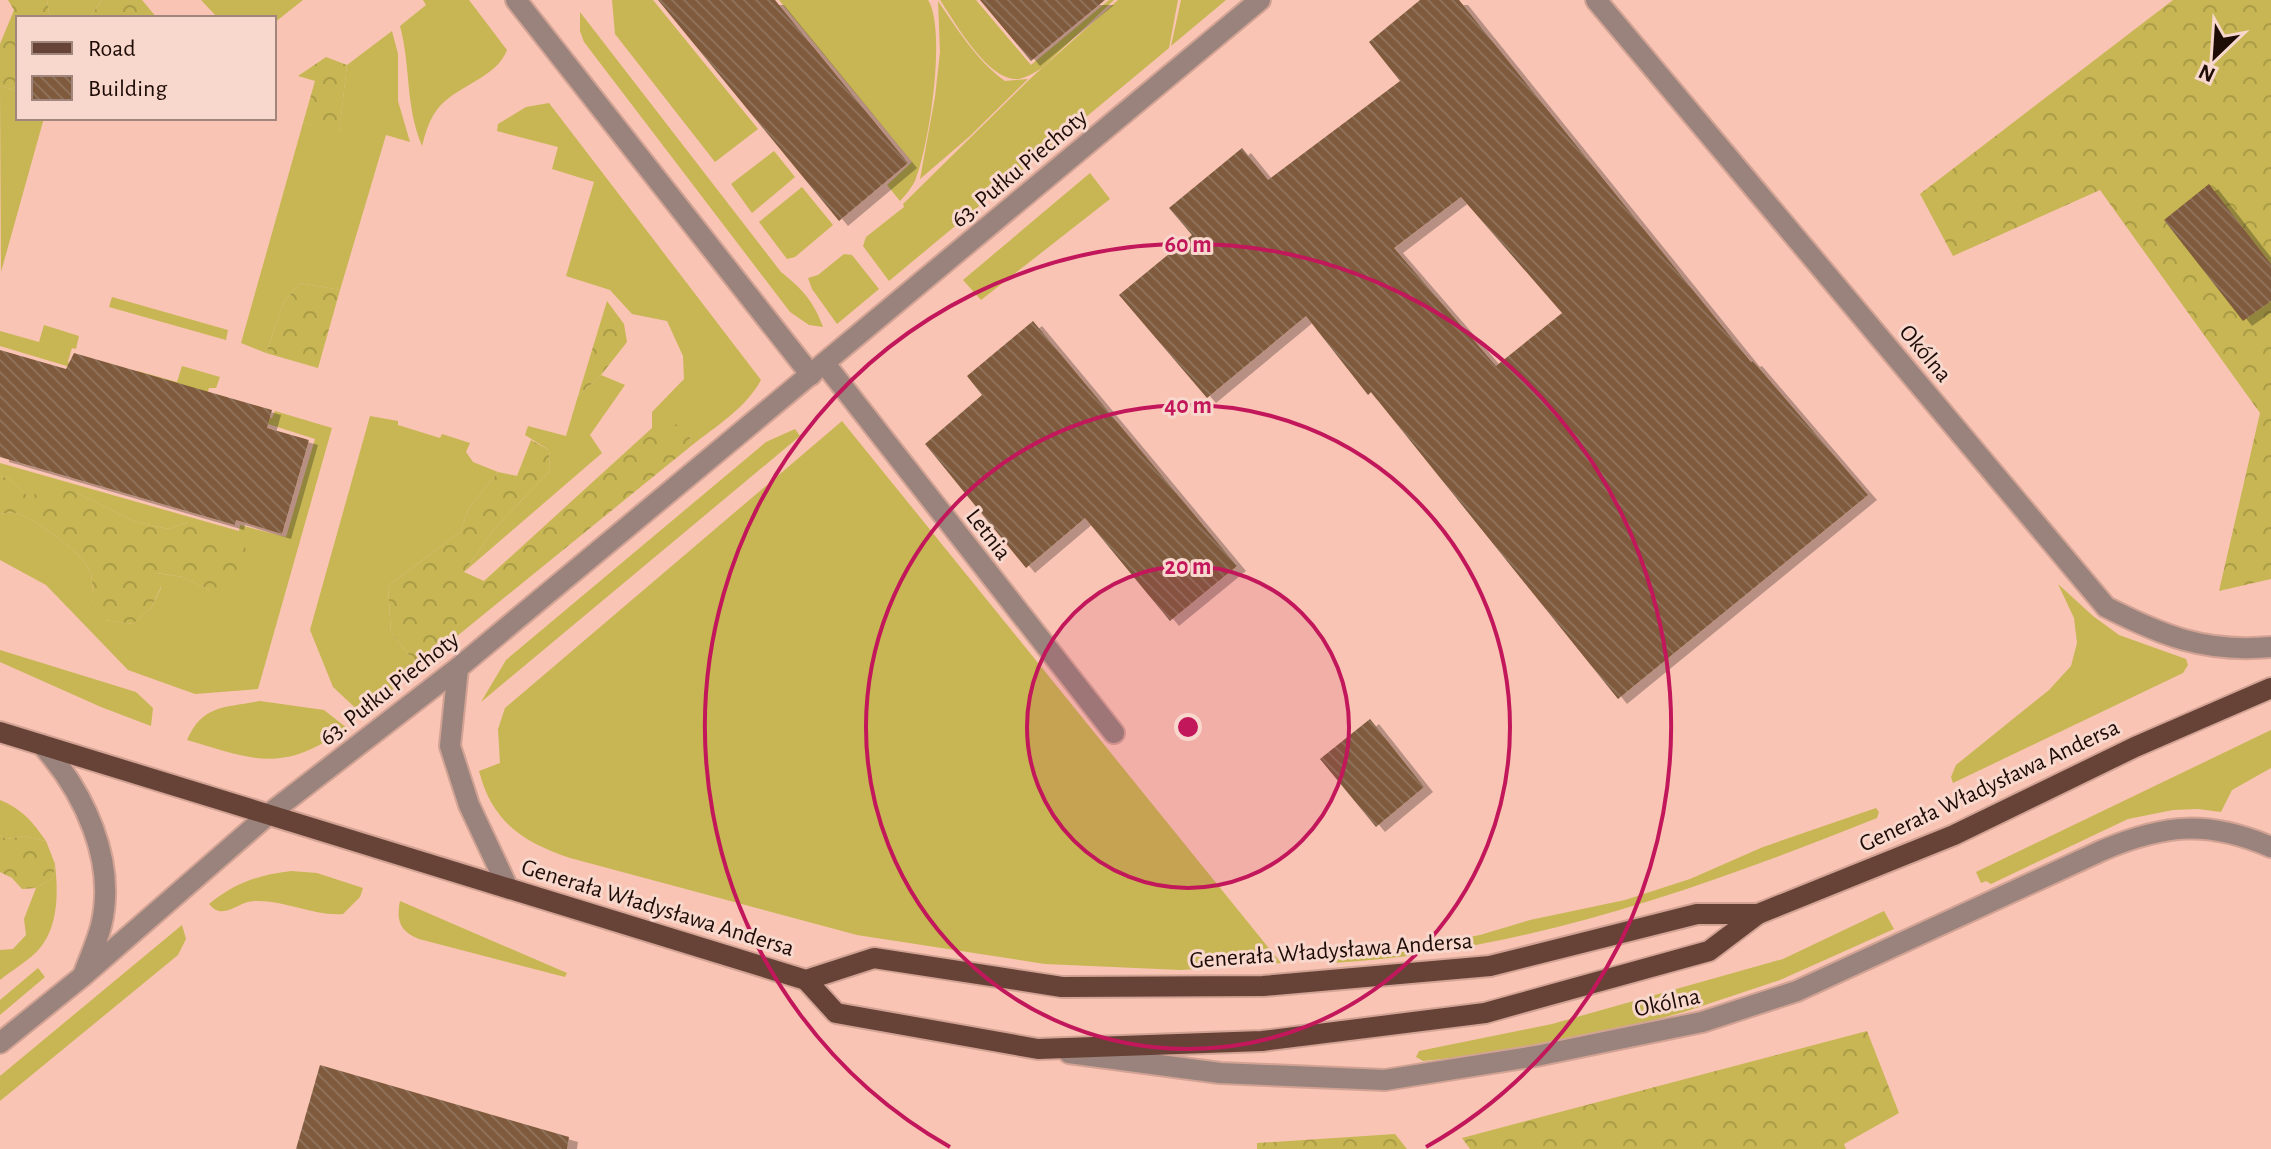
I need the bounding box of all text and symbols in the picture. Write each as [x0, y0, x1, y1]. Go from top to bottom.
legend [16, 16, 276, 120]
north arrow [2175, 16, 2255, 96]
text: Road [88, 37, 136, 61]
text: N [2195, 60, 2219, 86]
text: Building [88, 77, 167, 101]
street label: 63. Pułku Piechoty [947, 105, 1092, 232]
text: 60 m [1164, 233, 1212, 257]
street label: Okólna [1895, 320, 1956, 387]
text: 40 m [1164, 394, 1212, 418]
street label: Letnia [961, 505, 1015, 565]
text: 20 m [1165, 555, 1211, 579]
street label: 63. Pułku Piechoty [316, 627, 464, 750]
centre of rings [1174, 713, 1202, 741]
street label: Generała Władysława Andersa [1856, 715, 2123, 857]
street label: Generała Władysława Andersa [519, 855, 797, 961]
street label: Generała Władysława Andersa [1189, 929, 1473, 973]
street label: Okólna [1632, 984, 1702, 1022]

